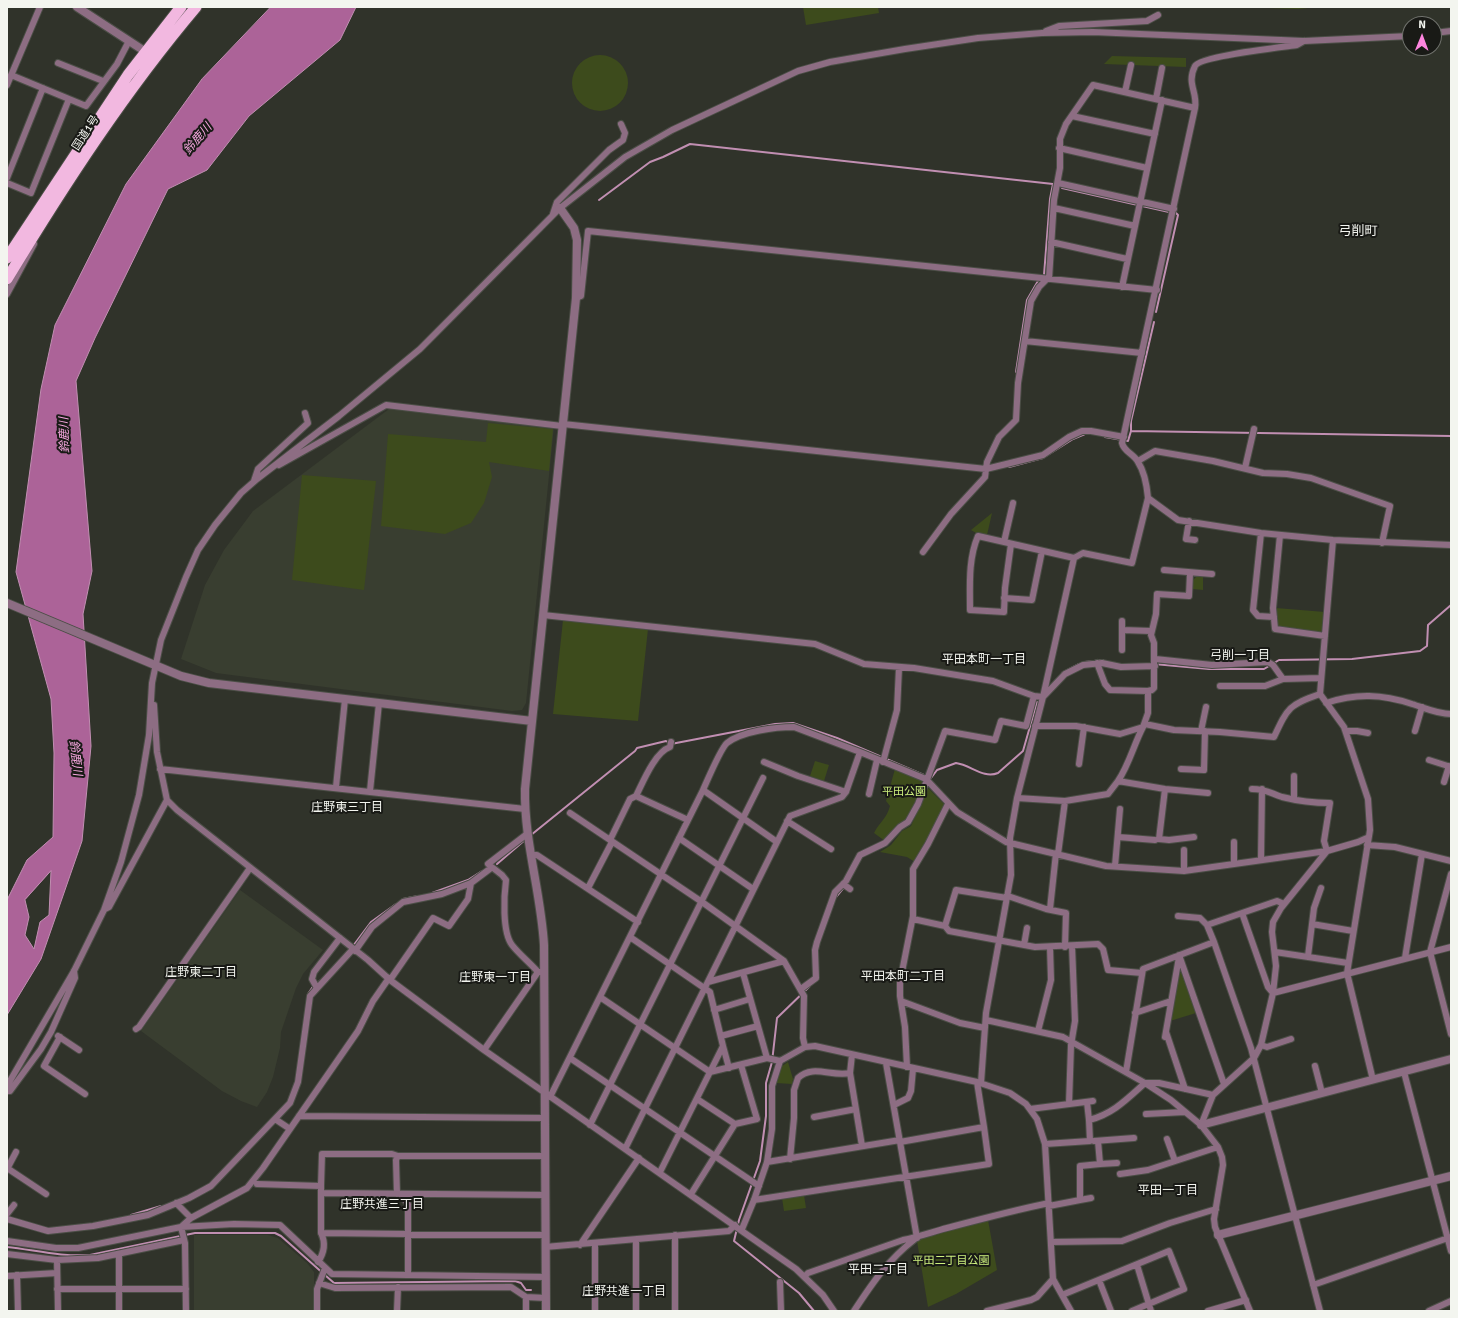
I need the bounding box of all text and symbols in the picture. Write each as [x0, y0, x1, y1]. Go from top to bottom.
north arrow [1402, 16, 1442, 56]
text: N [1418, 18, 1426, 31]
street label: 国道1号 [70, 113, 102, 153]
water label: 鈴鹿川 [181, 121, 215, 157]
district label: 弓削町 [1339, 224, 1377, 240]
water label: 鈴鹿川 [57, 417, 73, 453]
district label: 弓削一丁目 [1210, 649, 1270, 663]
district label: 平田本町一丁目 [942, 653, 1026, 667]
water label: 鈴鹿川 [66, 739, 84, 777]
park label: 平田公園 [882, 785, 926, 799]
district label: 庄野東三丁目 [311, 801, 383, 815]
district label: 庄野東二丁目 [165, 966, 237, 980]
district label: 平田本町二丁目 [861, 970, 945, 984]
district label: 庄野東一丁目 [459, 971, 531, 985]
district label: 平田一丁目 [1138, 1184, 1198, 1198]
district label: 庄野共進三丁目 [340, 1198, 424, 1212]
park label: 平田二丁目公園 [913, 1254, 989, 1268]
district label: 平田二丁目 [848, 1263, 908, 1277]
district label: 庄野共進一丁目 [582, 1285, 666, 1299]

